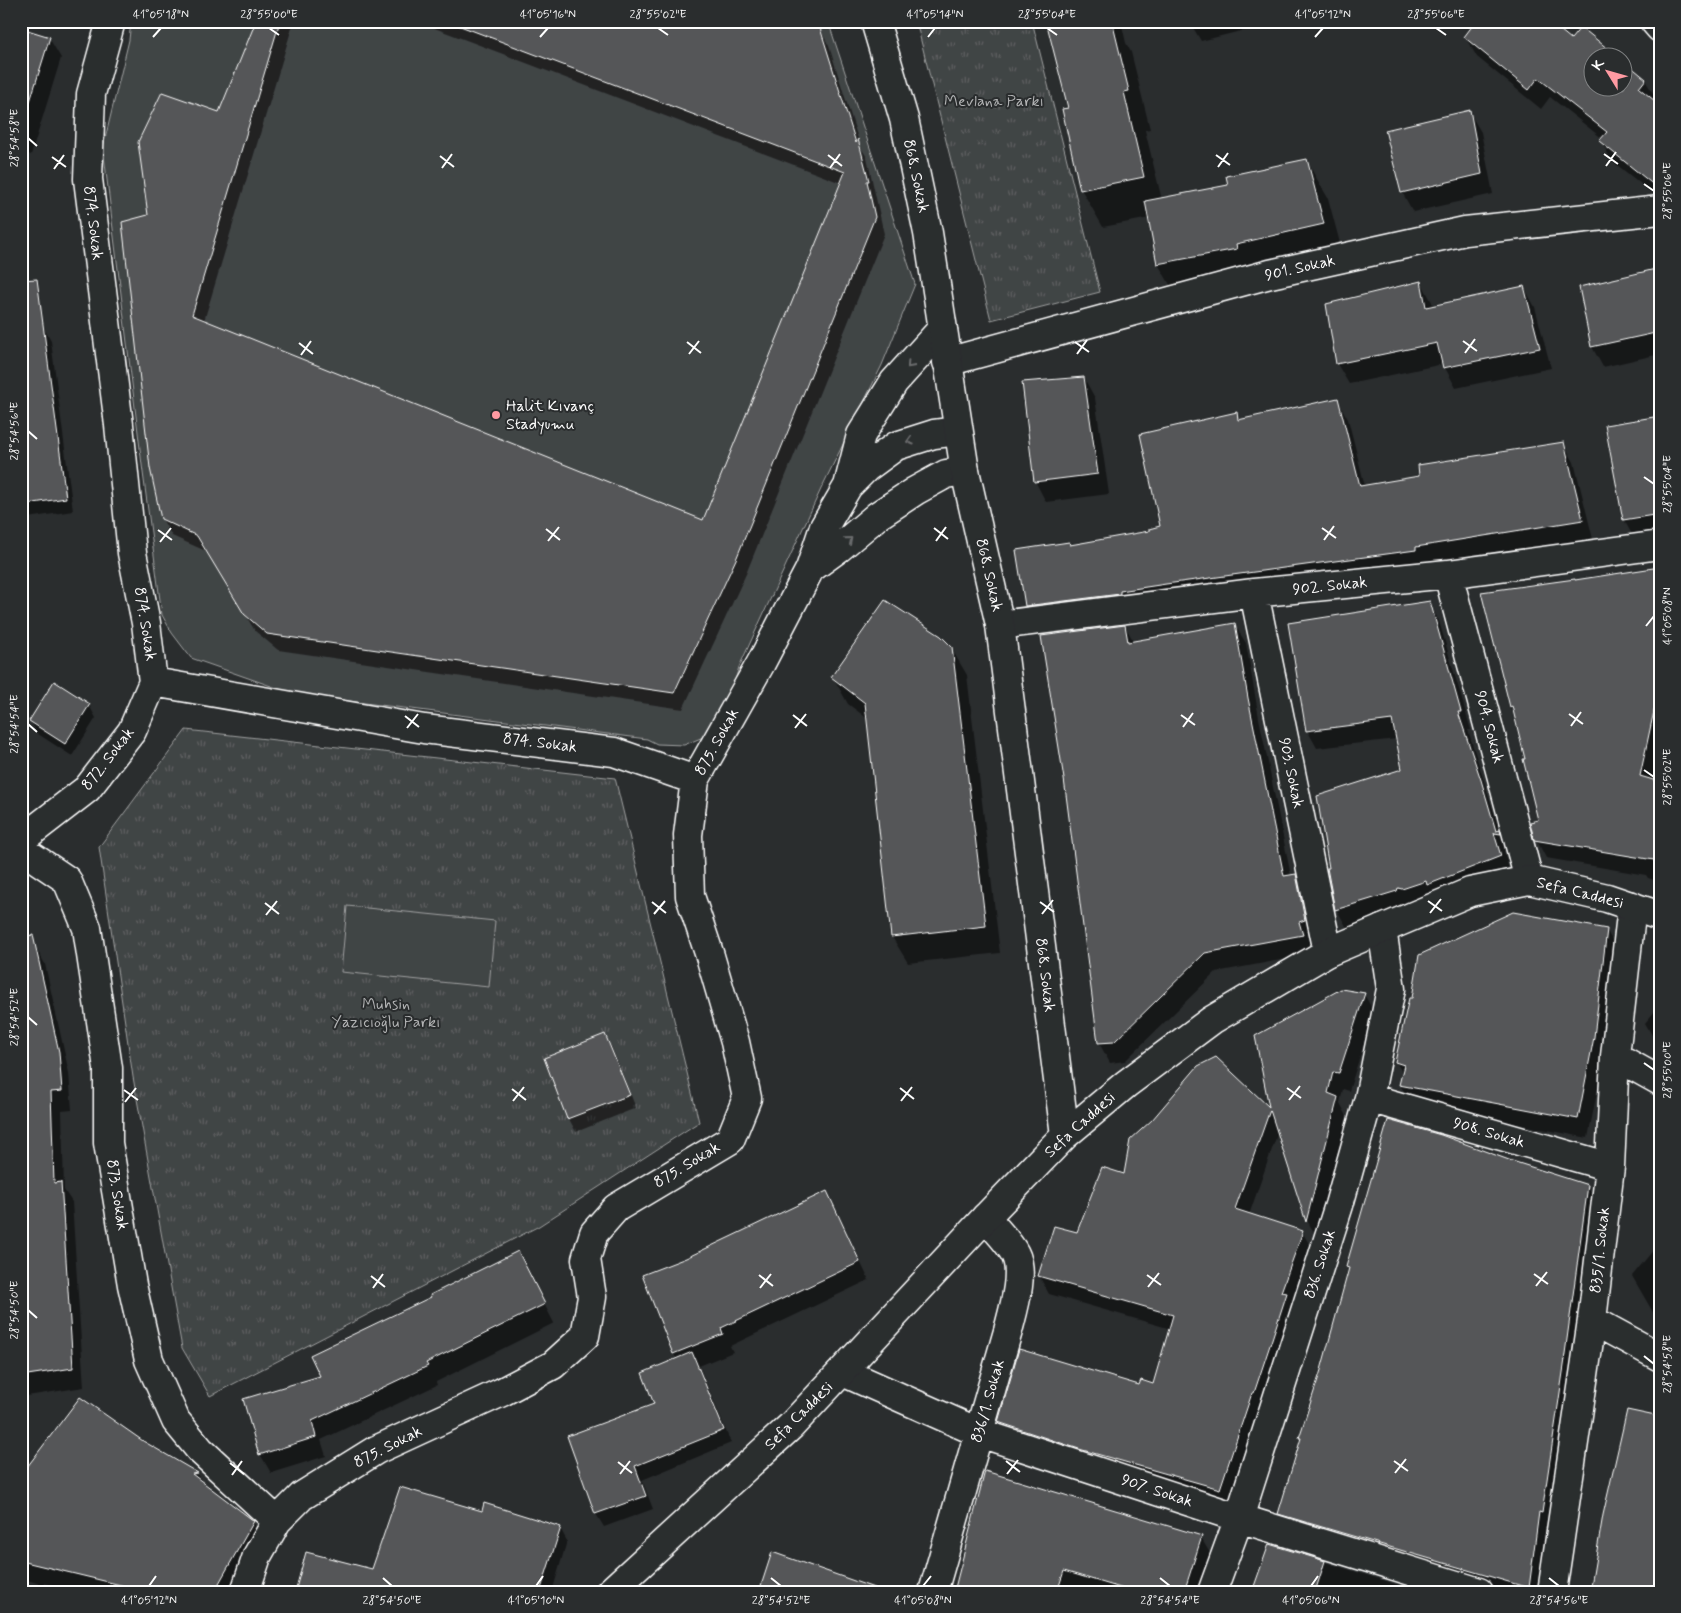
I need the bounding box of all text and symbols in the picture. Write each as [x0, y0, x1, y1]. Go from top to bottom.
text: 41°05'18"N [133, 7, 189, 23]
text: 28°55'00"E [240, 7, 298, 23]
text: 41°05'16"N [520, 7, 576, 23]
text: 28°55'02"E [629, 7, 687, 23]
text: 41°05'14"N [907, 7, 963, 23]
text: 28°55'04"E [1018, 7, 1076, 23]
text: 41°05'12"N [1295, 7, 1351, 23]
text: 28°55'06"E [1407, 7, 1465, 23]
north arrow [1584, 48, 1634, 98]
text: K [1588, 55, 1609, 74]
park label: Mevlana Parkı [944, 91, 1044, 112]
text: 28°54'58"E [7, 109, 23, 167]
street label: 868. Sokak [898, 137, 934, 215]
text: 28°55'06"E [1660, 162, 1676, 220]
street label: 874. Sokak [78, 185, 108, 261]
street label: 901. Sokak [1263, 250, 1337, 286]
one-way arrow [906, 359, 915, 368]
place label: Halit Kıvanç Stadyumu [506, 396, 595, 435]
text: 28°54'56"E [7, 402, 23, 460]
marker: Halit Kıvanç Stadyumu [490, 409, 502, 421]
one-way arrow [907, 436, 915, 446]
text: 28°55'04"E [1660, 455, 1676, 513]
one-way arrow [844, 536, 853, 545]
street label: 868. Sokak [970, 536, 1008, 614]
street label: 902. Sokak [1292, 572, 1368, 600]
street label: 874. Sokak [129, 586, 161, 663]
text: 41°05'08"N [1660, 587, 1676, 645]
street label: 904. Sokak [1469, 688, 1509, 766]
text: 28°54'54"E [7, 694, 23, 754]
street label: 875. Sokak [690, 704, 744, 779]
street label: 872. Sokak [77, 723, 139, 795]
street label: 874. Sokak [502, 728, 578, 758]
street label: 903. Sokak [1273, 736, 1309, 810]
text: 28°55'02"E [1660, 748, 1676, 806]
street label: Sefa Caddesi [1534, 872, 1626, 914]
street label: 868. Sokak [1030, 937, 1060, 1013]
text: 28°54'52"E [7, 988, 23, 1046]
park label: Muhsin Yazıcıoğlu Parkı [332, 994, 440, 1033]
text: 28°55'00"E [1660, 1041, 1676, 1099]
street label: Sefa Caddesi [1040, 1087, 1120, 1163]
street label: 908. Sokak [1451, 1113, 1527, 1153]
street label: 875. Sokak [650, 1137, 724, 1193]
street label: 873. Sokak [101, 1158, 133, 1232]
street label: 835/1. Sokak [1585, 1206, 1615, 1294]
street label: 836. Sokak [1299, 1227, 1341, 1301]
text: 28°54'50"E [7, 1281, 23, 1339]
text: 28°54'58"E [1660, 1335, 1676, 1393]
street label: 836/1. Sokak [966, 1357, 1010, 1445]
street label: Sefa Caddesi [760, 1377, 838, 1455]
street label: 875. Sokak [350, 1421, 426, 1473]
street label: 907. Sokak [1119, 1470, 1196, 1512]
text: 41°05'12"N [121, 1593, 177, 1609]
text: 28°54'50"E [363, 1593, 421, 1609]
text: 41°05'10"N [508, 1593, 564, 1609]
text: 28°54'52"E [752, 1593, 810, 1609]
text: 41°05'08"N [894, 1593, 952, 1609]
text: 28°54'54"E [1140, 1593, 1200, 1609]
text: 41°05'06"N [1282, 1593, 1340, 1609]
text: 28°54'56"E [1530, 1593, 1588, 1609]

